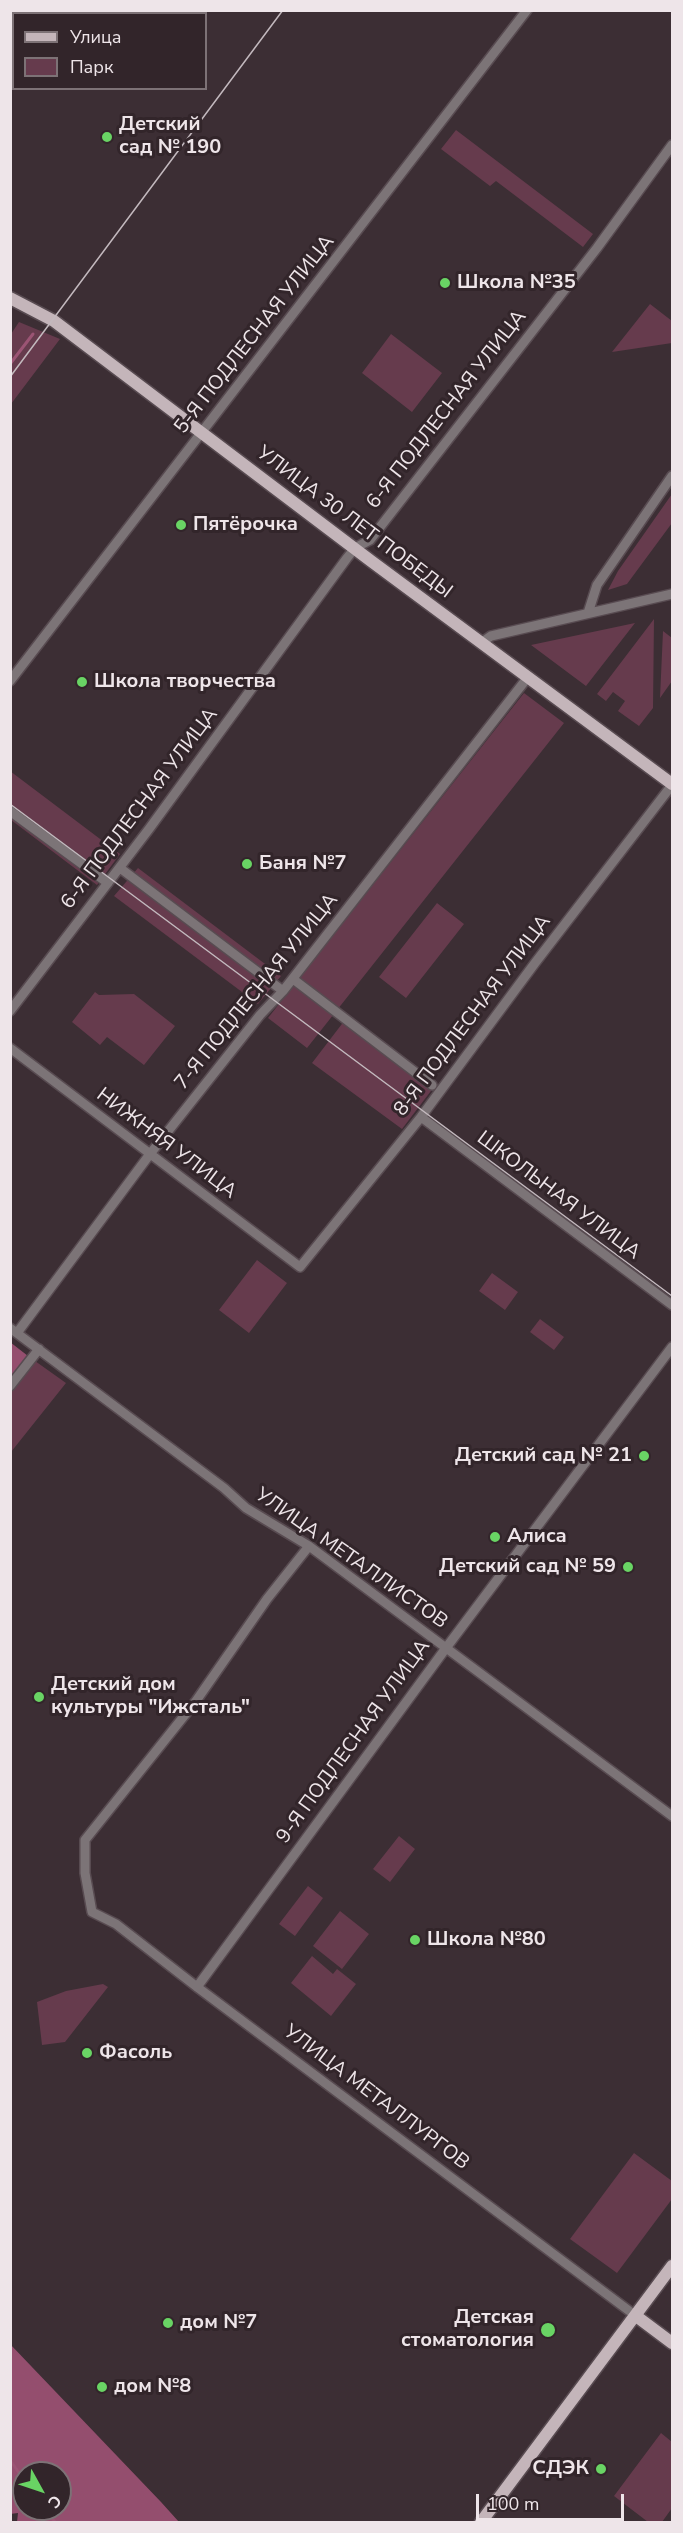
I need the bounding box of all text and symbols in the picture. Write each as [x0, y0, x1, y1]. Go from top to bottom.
legend [12, 12, 207, 90]
text: Улица [70, 25, 121, 49]
text: Парк [70, 55, 113, 79]
place label: Детский сад № 190 [119, 113, 221, 160]
marker: Детский сад № 190 [100, 130, 114, 144]
street label: 5-Я ПОДЛЕСНАЯ УЛИЦА [170, 231, 340, 439]
place label: Школа №35 [457, 271, 576, 295]
marker: Школа №35 [438, 276, 452, 290]
street label: 6-Я ПОДЛЕСНАЯ УЛИЦА [362, 306, 532, 514]
street label: УЛИЦА 30 ЛЕТ ПОБЕДЫ [252, 442, 456, 604]
place label: Пятёрочка [193, 513, 298, 537]
marker: Пятёрочка [174, 518, 188, 532]
place label: Школа творчества [94, 670, 276, 694]
marker: Школа творчества [75, 675, 89, 689]
street label: 6-Я ПОДЛЕСНАЯ УЛИЦА [56, 704, 224, 914]
place label: Баня №7 [259, 852, 347, 876]
marker: Баня №7 [240, 857, 254, 871]
street label: 7-Я ПОДЛЕСНАЯ УЛИЦА [170, 889, 344, 1095]
street label: 8-Я ПОДЛЕСНАЯ УЛИЦА [389, 911, 557, 1121]
street label: НИЖНЯЯ УЛИЦА [91, 1083, 241, 1205]
street label: ШКОЛЬНАЯ УЛИЦА [472, 1127, 644, 1265]
place label: Детский сад № 21 [455, 1444, 632, 1468]
marker: Детский сад № 21 [637, 1449, 651, 1463]
street label: УЛИЦА МЕТАЛЛИСТОВ [250, 1483, 452, 1635]
place label: Алиса [507, 1525, 567, 1549]
marker: Алиса [488, 1530, 502, 1544]
place label: Детский сад № 59 [439, 1555, 616, 1579]
marker: Детский сад № 59 [621, 1560, 635, 1574]
street label: 9-Я ПОДЛЕСНАЯ УЛИЦА [272, 1636, 436, 1848]
place label: Детский дом культуры "Ижсталь" [51, 1673, 250, 1720]
marker: Детский дом культуры "Ижсталь" [32, 1690, 46, 1704]
place label: Школа №80 [427, 1928, 546, 1952]
marker: Школа №80 [408, 1933, 422, 1947]
street label: УЛИЦА МЕТАЛЛУРГОВ [278, 2020, 474, 2176]
place label: Фасоль [99, 2041, 172, 2065]
marker: Фасоль [80, 2046, 94, 2060]
place label: Детская стоматология [401, 2306, 534, 2353]
place label: дом №7 [180, 2311, 257, 2335]
marker: дом №7 [161, 2316, 175, 2330]
marker: Детская стоматология [539, 2321, 557, 2339]
place label: дом №8 [114, 2375, 191, 2399]
marker: дом №8 [95, 2380, 109, 2394]
place label: СДЭК [532, 2457, 589, 2481]
north arrow [12, 2461, 72, 2521]
marker: СДЭК [594, 2462, 608, 2476]
scale bar [479, 2482, 628, 2520]
text: С [42, 2490, 66, 2513]
text: 100 m [487, 2492, 539, 2516]

